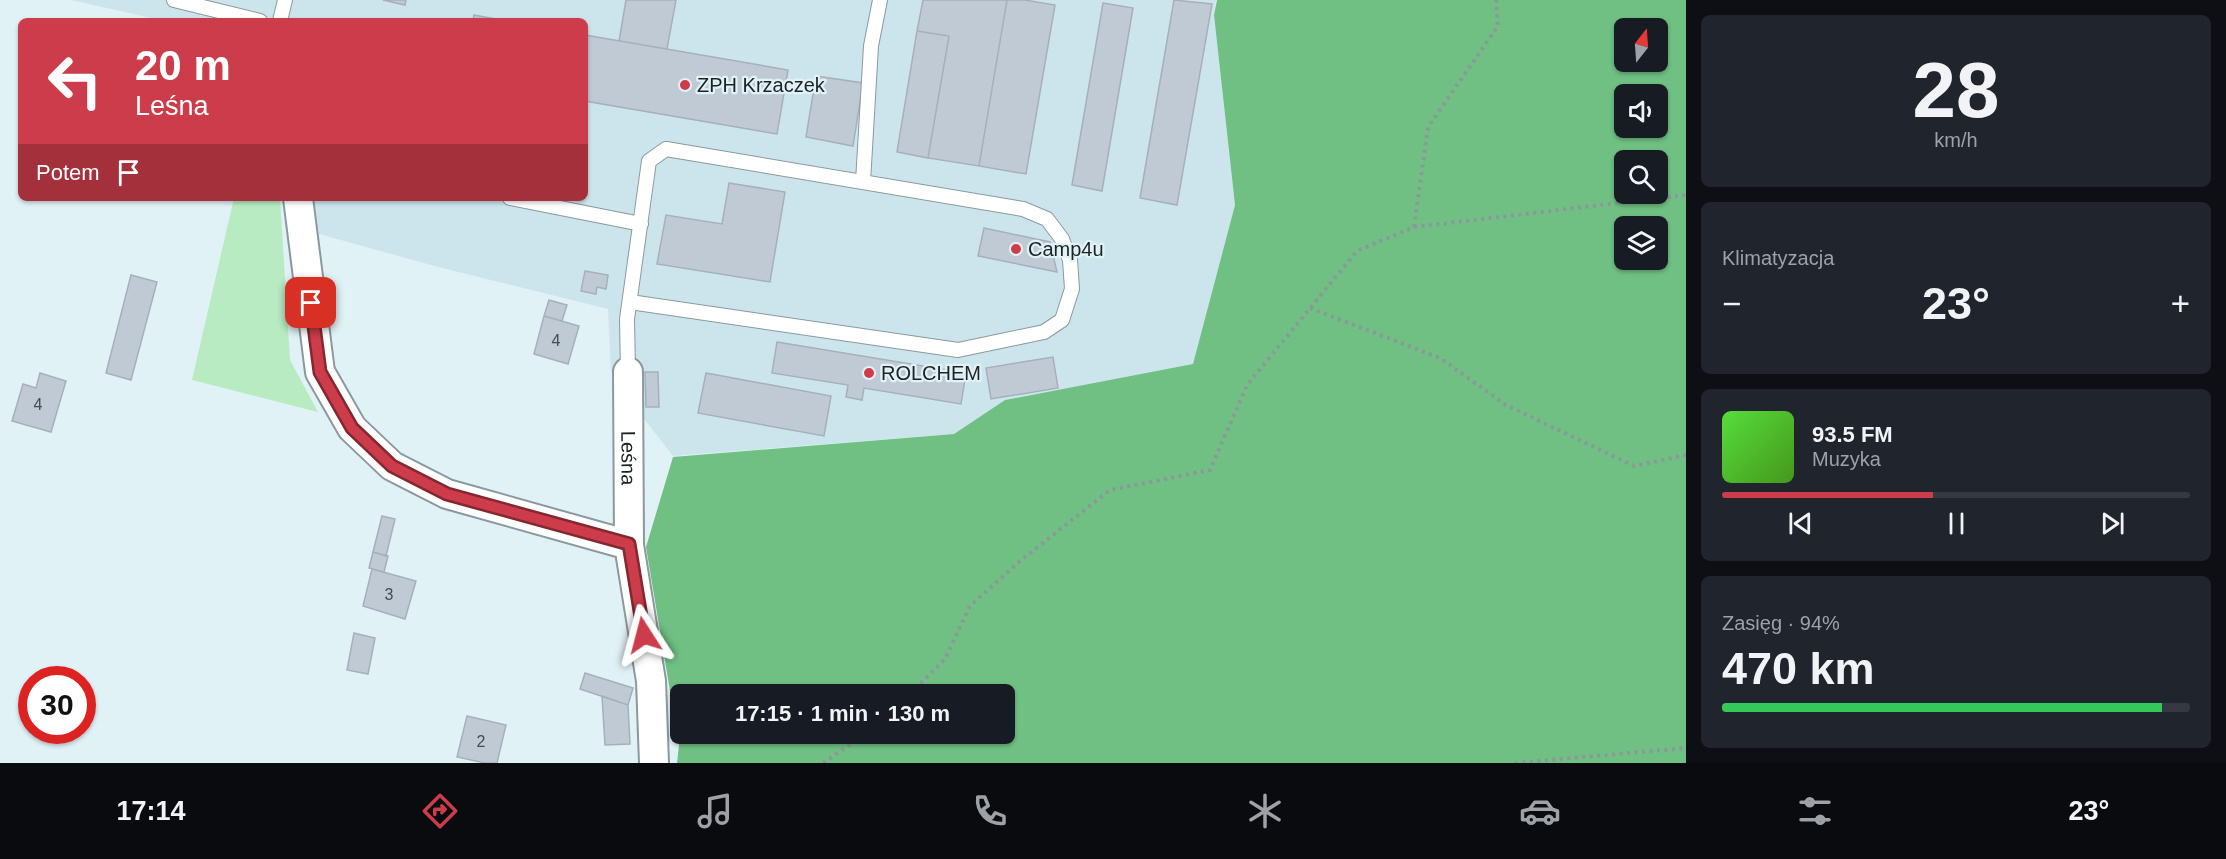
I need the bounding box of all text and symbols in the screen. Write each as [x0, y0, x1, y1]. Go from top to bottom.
north arrow [1614, 18, 1668, 72]
map controls [1614, 18, 1668, 270]
icon: left [36, 42, 114, 120]
text: 20 m [135, 42, 231, 89]
text: 28 [1913, 46, 1999, 134]
place label: ZPH Krzaczek [697, 74, 826, 96]
marker: ZPH Krzaczek [678, 78, 692, 92]
button: sound [1614, 84, 1668, 138]
text: Leśna [135, 91, 209, 121]
text: km/h [1934, 129, 1978, 151]
button: search [1614, 150, 1668, 204]
icon: arrive [112, 156, 145, 189]
text: Potem [36, 160, 100, 185]
button: layers [1614, 216, 1668, 270]
place label: Camp4u [1028, 238, 1104, 260]
marker: Camp4u [1009, 242, 1023, 256]
text: Klimatyzacja [1722, 247, 1834, 269]
pin [285, 277, 336, 328]
text: 23° [1922, 278, 1990, 329]
text: − [1722, 285, 1741, 322]
text: + [2171, 285, 2190, 322]
icon: arrive [294, 286, 327, 319]
house number: 4 [552, 332, 561, 349]
place label: ROLCHEM [881, 362, 981, 384]
marker: ROLCHEM [862, 366, 876, 380]
house number: 4 [34, 396, 43, 413]
text: 93.5 FM [1812, 422, 1893, 447]
street label: Leśna [617, 431, 640, 486]
text: Muzyka [1812, 448, 1881, 470]
icon: previous [1784, 507, 1817, 540]
icon: pause [1940, 507, 1973, 540]
icon: next [2096, 507, 2129, 540]
house number: 3 [385, 586, 394, 603]
position arrow [612, 603, 676, 667]
text: Zasięg · 94% [1722, 612, 1840, 634]
text: 470 km [1722, 643, 1875, 694]
speed limit sign: 30 [18, 666, 96, 744]
text: 17:15 · 1 min · 130 m [735, 701, 950, 726]
house number: 2 [477, 733, 486, 750]
icon: directions [419, 790, 461, 832]
icon: music [694, 790, 736, 832]
icon: phone [969, 790, 1011, 832]
icon: climate [1244, 790, 1286, 832]
icon: car [1519, 790, 1561, 832]
icon: filters [1794, 790, 1836, 832]
text: 17:14 [117, 796, 186, 826]
text: 23° [2069, 796, 2109, 826]

